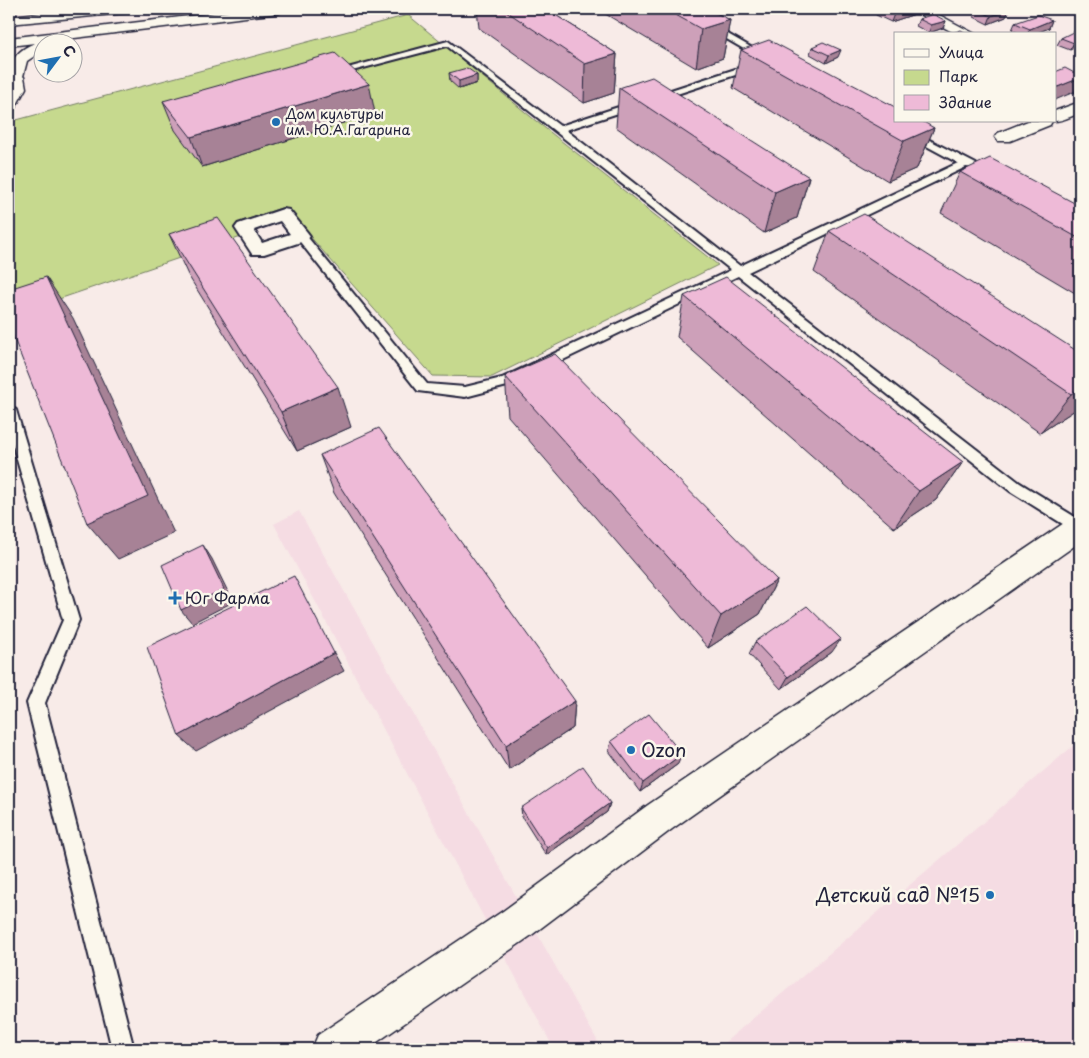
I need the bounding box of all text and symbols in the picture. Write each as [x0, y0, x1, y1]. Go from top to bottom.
north arrow [32, 32, 82, 82]
legend [894, 32, 1056, 122]
text: Улица [939, 40, 984, 63]
text: С [58, 41, 81, 61]
text: Парк [939, 64, 978, 87]
text: Здание [939, 90, 992, 113]
place label: Дом культуры им. Ю.А.Гагарина [285, 103, 411, 140]
marker: Дом культуры им. Ю.А.Гагарина [270, 116, 282, 128]
place label: Юг Фарма [185, 585, 270, 609]
marker: Юг Фарма [169, 592, 181, 604]
place label: Ozon [641, 735, 686, 763]
marker: Ozon [625, 744, 637, 756]
place label: Детский сад №15 [815, 880, 980, 908]
marker: Детский сад №15 [984, 889, 996, 901]

